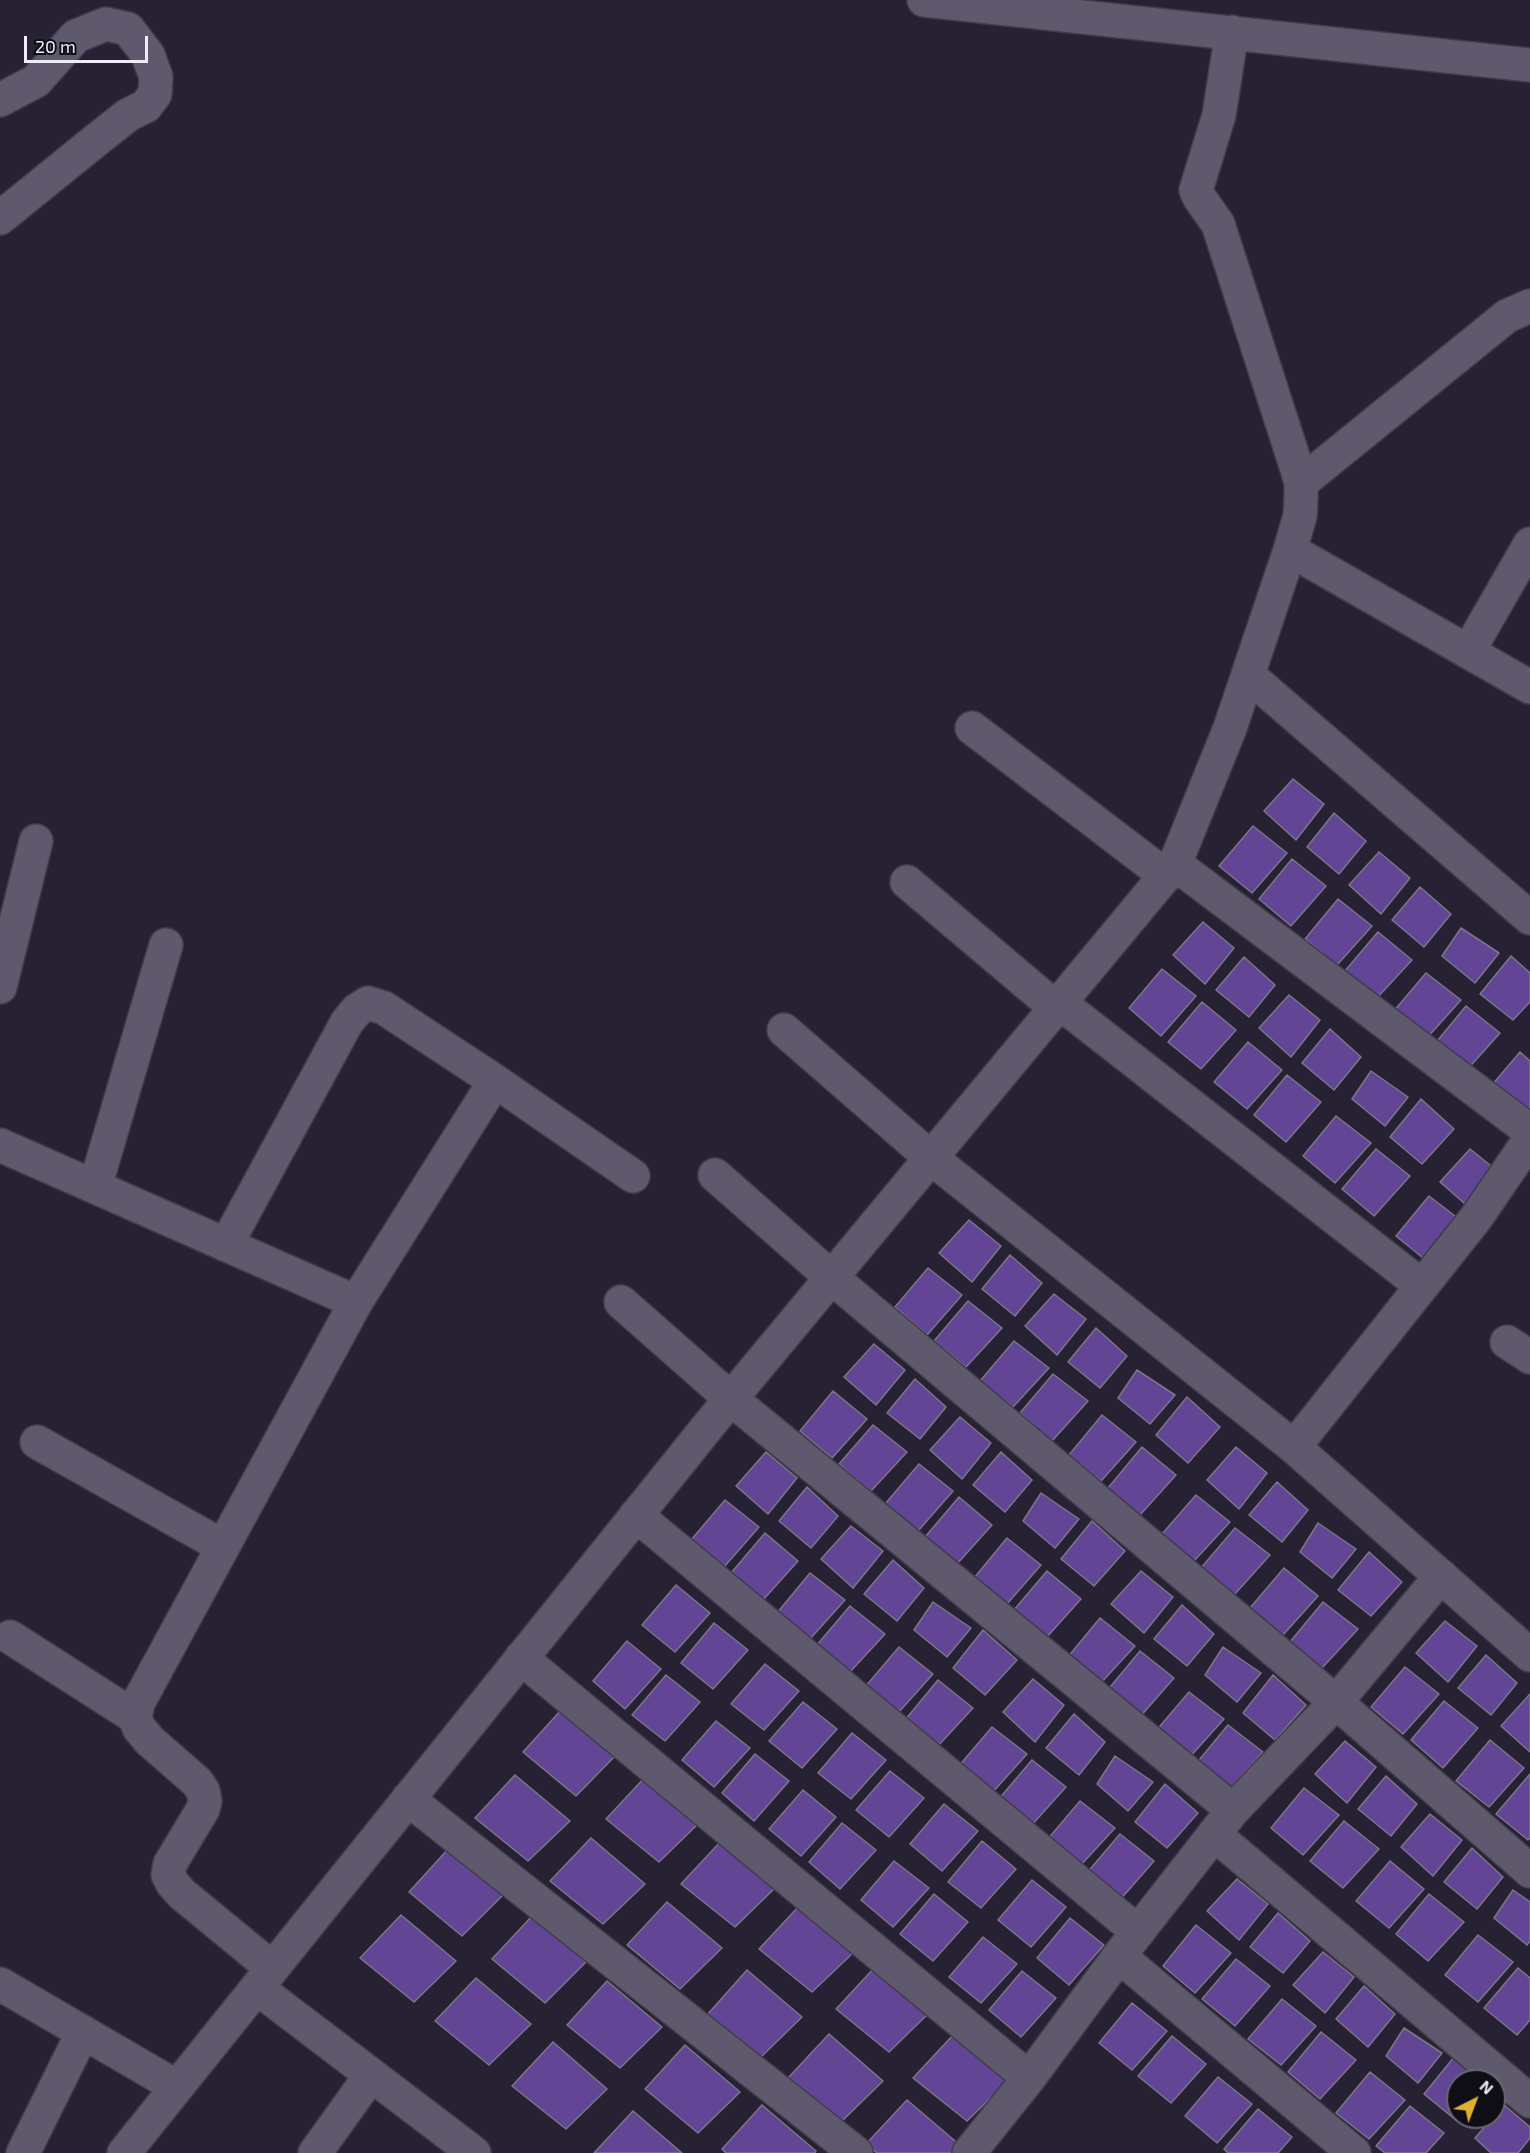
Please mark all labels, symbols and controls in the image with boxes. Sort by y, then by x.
scale bar [27,24,152,62]
text: 20 m [35,35,76,57]
north arrow [1446,2069,1506,2129]
text: N [1476,2076,1498,2098]

